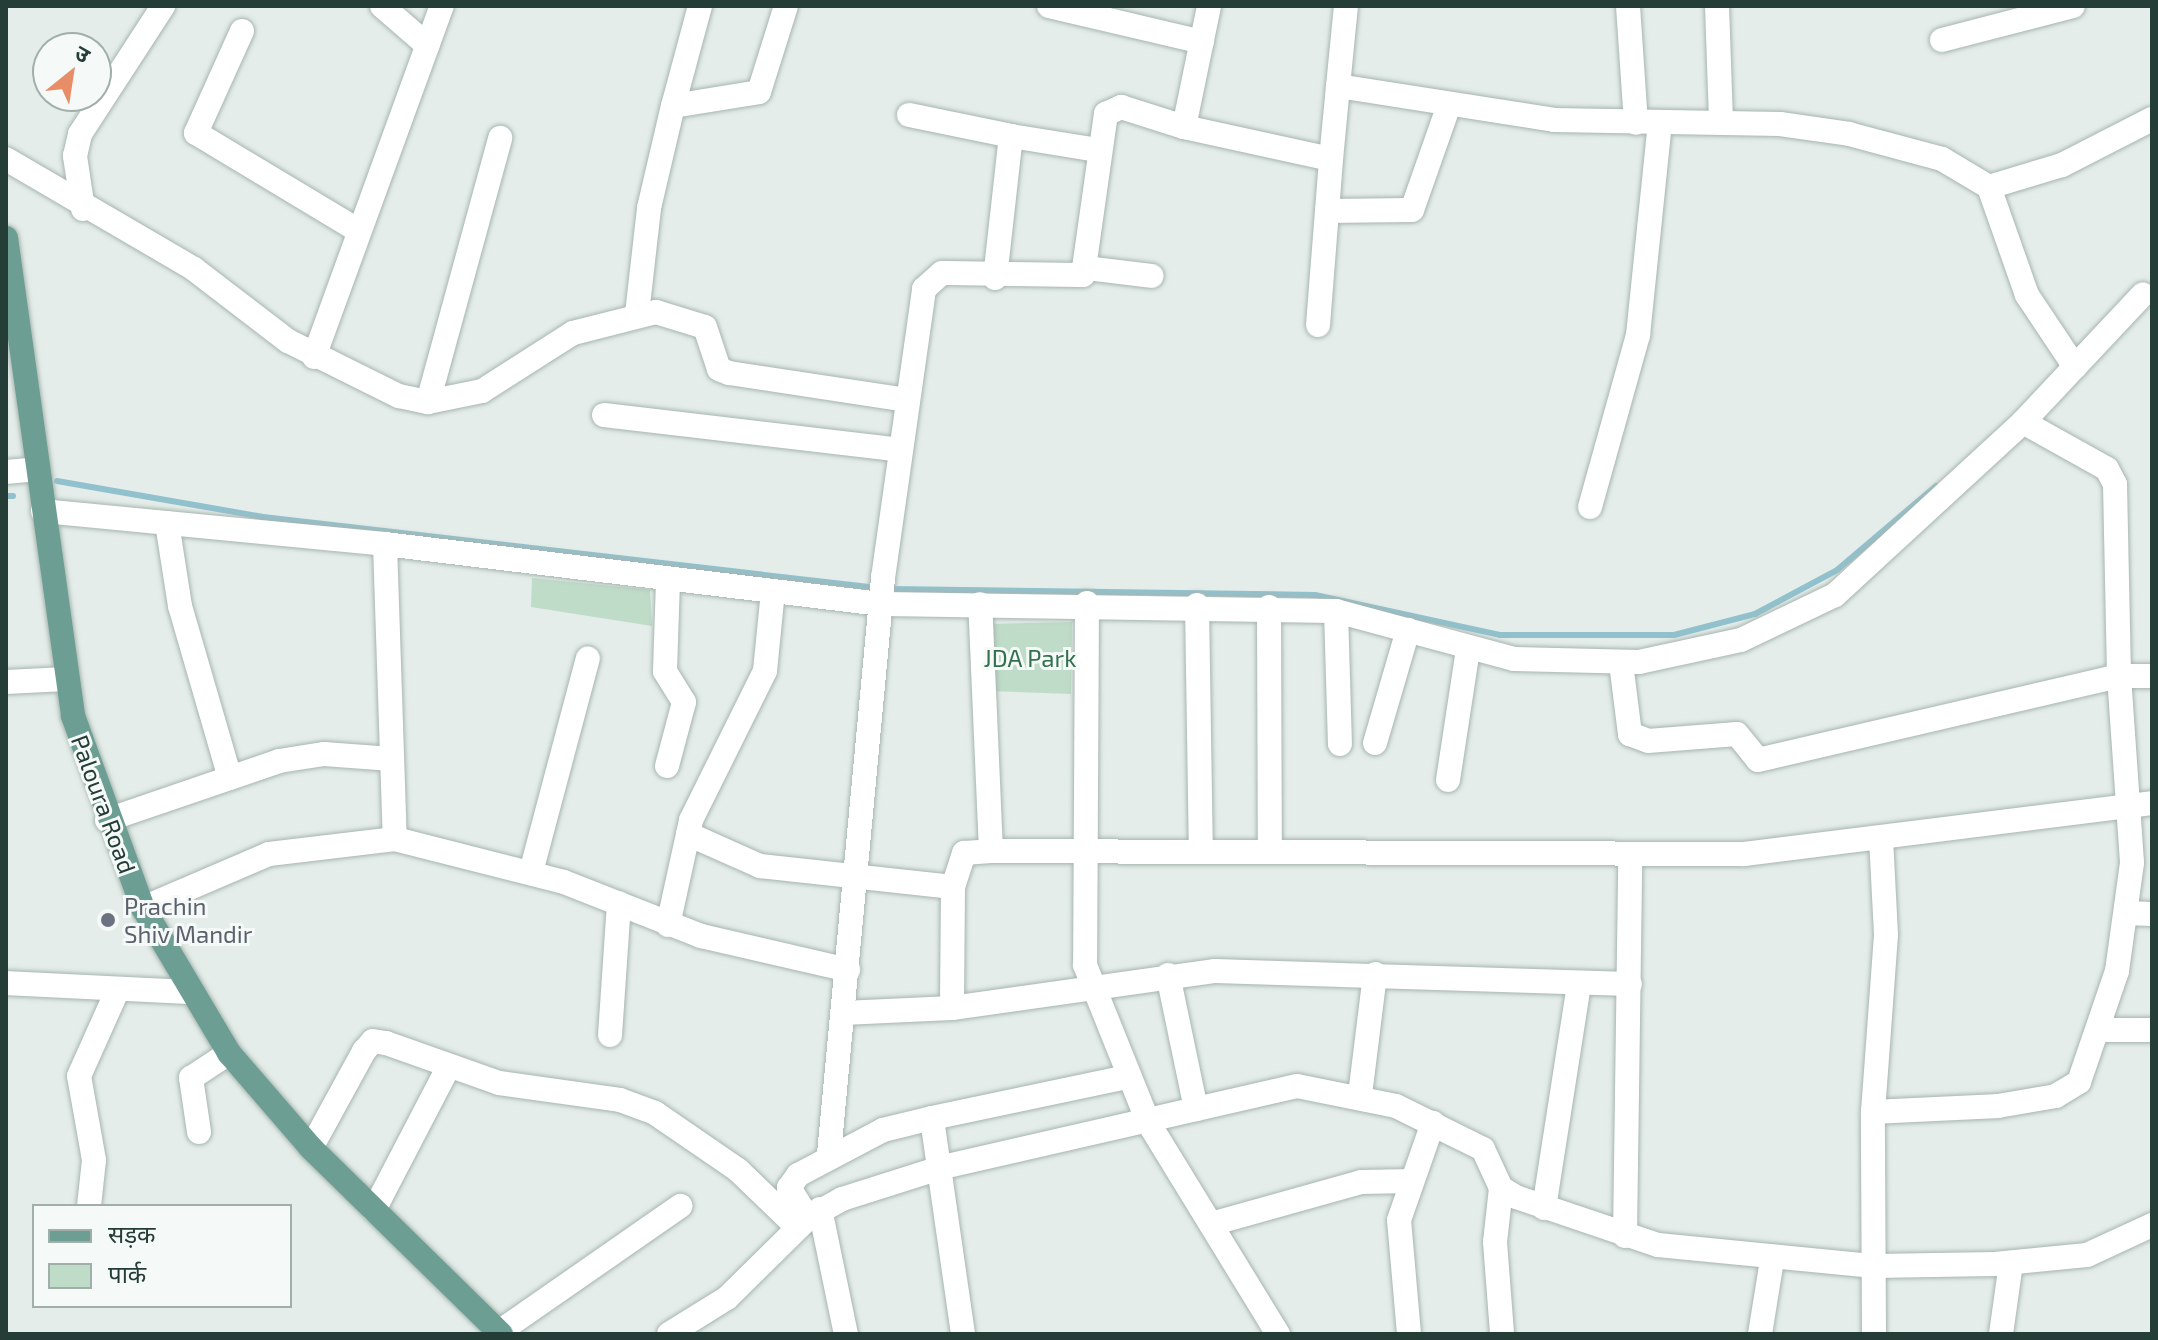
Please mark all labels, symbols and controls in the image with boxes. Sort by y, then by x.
north arrow [32,32,112,112]
text: उ [71,38,95,67]
park label: JDA Park [983,644,1077,672]
street label: Paloura Road [66,731,142,877]
place label: Prachin Shiv Mandir [124,892,253,948]
marker: Prachin Shiv Mandir [99,911,117,929]
legend [32,1204,292,1308]
text: सड़क [108,1219,156,1248]
text: पार्क [108,1259,146,1288]

